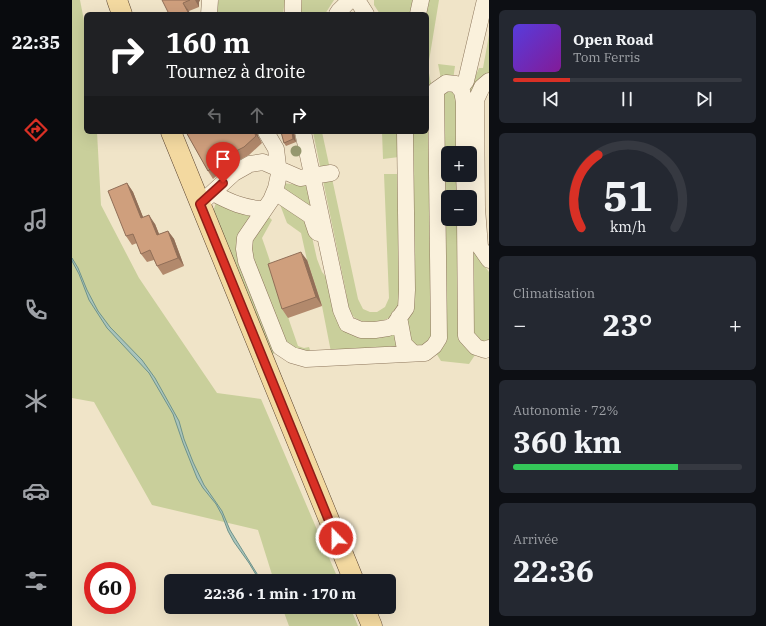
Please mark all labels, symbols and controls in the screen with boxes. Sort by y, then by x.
text: 160 m [166,24,250,61]
icon: right [100,28,152,80]
text: Open Road [573,30,653,49]
text: 22:35 [12,31,60,54]
text: Tom Ferris [573,49,640,66]
text: Tournez à droite [166,60,305,83]
icon: previous [540,88,562,110]
icon: pause [616,88,638,110]
icon: next [693,88,715,110]
icon: left [204,104,226,126]
icon: ahead [246,104,268,126]
icon: right [288,104,310,126]
icon: directions [22,116,50,144]
pin [206,142,240,183]
map controls [441,146,477,226]
button: + [441,146,477,182]
icon: arrive [212,148,234,170]
text: 51 [603,168,652,222]
button: − [441,190,477,226]
icon: music [22,206,50,234]
text: km/h [609,216,646,235]
text: Climatisation [513,285,595,302]
icon: phone [22,296,50,324]
text: 23° [602,305,653,344]
text: − [513,310,526,339]
text: + [729,310,742,339]
icon: climate [22,387,50,415]
text: Autonomie · 72% [513,402,618,419]
text: 360 km [513,422,622,461]
icon: car [22,477,50,505]
position arrow [315,517,357,559]
text: Arrivée [513,531,558,548]
text: 22:36 [513,551,594,590]
speed limit sign: 60 [84,562,136,614]
icon: filters [22,567,50,595]
text: 22:36 · 1 min · 170 m [204,584,356,603]

